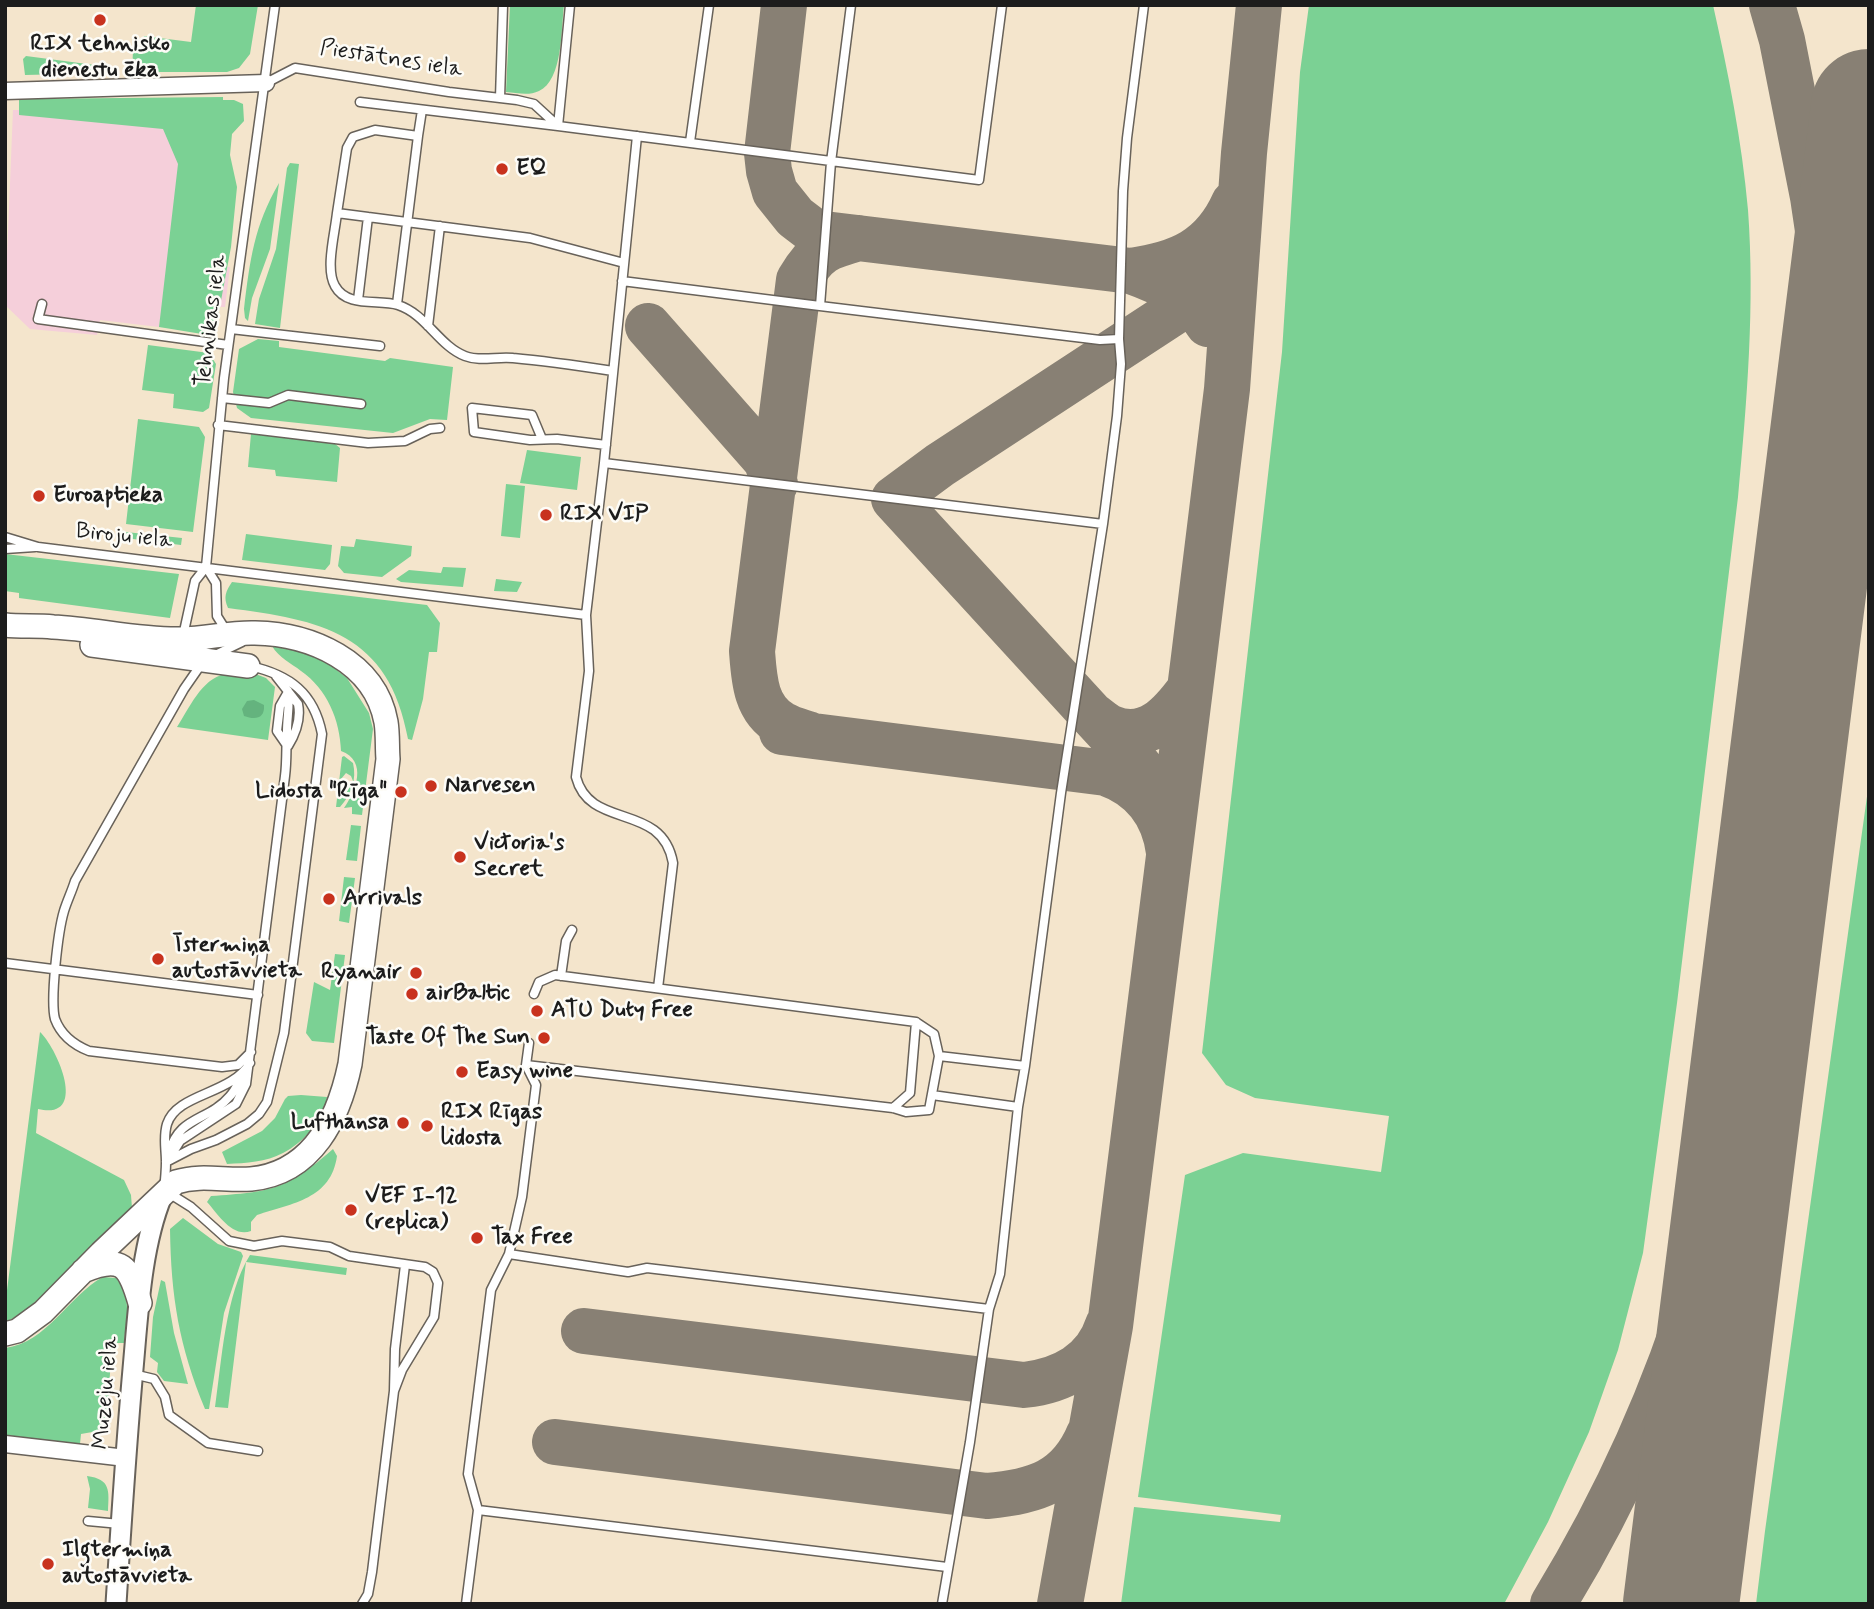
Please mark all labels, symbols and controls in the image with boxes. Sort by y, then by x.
marker: RIX tehnisko dienestu ēka [92,12,108,28]
place label: RIX tehnisko dienestu ēka [30,31,170,85]
street label: Piestātnes iela [318,35,464,85]
place label: EQ [516,155,546,183]
marker: EQ [494,161,510,177]
street label: Tehnikas iela [190,253,234,389]
place label: Euroaptieka [53,482,163,510]
marker: Euroaptieka [31,488,47,504]
place label: RIX VIP [560,501,648,529]
marker: RIX VIP [538,507,554,523]
street label: Biroju iela [74,518,174,556]
place label: Narvesen [445,772,536,800]
place label: Lidosta "Rīga" [255,778,387,806]
marker: Narvesen [423,778,439,794]
marker: Lidosta "Rīga" [393,784,409,800]
place label: Victoria's Secret [474,830,564,884]
marker: Victoria's Secret [452,849,468,865]
place label: Arrivals [343,885,422,913]
marker: Arrivals [321,891,337,907]
place label: Īstermiņa autostāvvieta [172,932,302,986]
marker: Īstermiņa autostāvvieta [150,951,166,967]
place label: Ryanair [321,959,402,987]
marker: Ryanair [408,965,424,981]
place label: airBaltic [426,980,510,1008]
marker: airBaltic [404,986,420,1002]
place label: ATU Duty Free [551,997,693,1025]
marker: ATU Duty Free [529,1003,545,1019]
place label: Taste Of The Sun [366,1024,530,1052]
marker: Taste Of The Sun [536,1030,552,1046]
place label: Easy wine [476,1058,573,1086]
marker: Easy wine [454,1064,470,1080]
place label: RIX Rīgas lidosta [441,1099,542,1153]
place label: Lufthansa [291,1109,389,1137]
marker: Lufthansa [395,1115,411,1131]
marker: RIX Rīgas lidosta [419,1118,435,1134]
place label: VEF I-12 (replica) [365,1183,457,1237]
marker: VEF I-12 (replica) [343,1202,359,1218]
place label: Tax Free [491,1224,573,1252]
marker: Tax Free [469,1230,485,1246]
street label: Muzeju iela [88,1335,126,1451]
place label: Ilgtermiņa autostāvvieta [62,1537,192,1591]
marker: Ilgtermiņa autostāvvieta [40,1556,56,1572]

